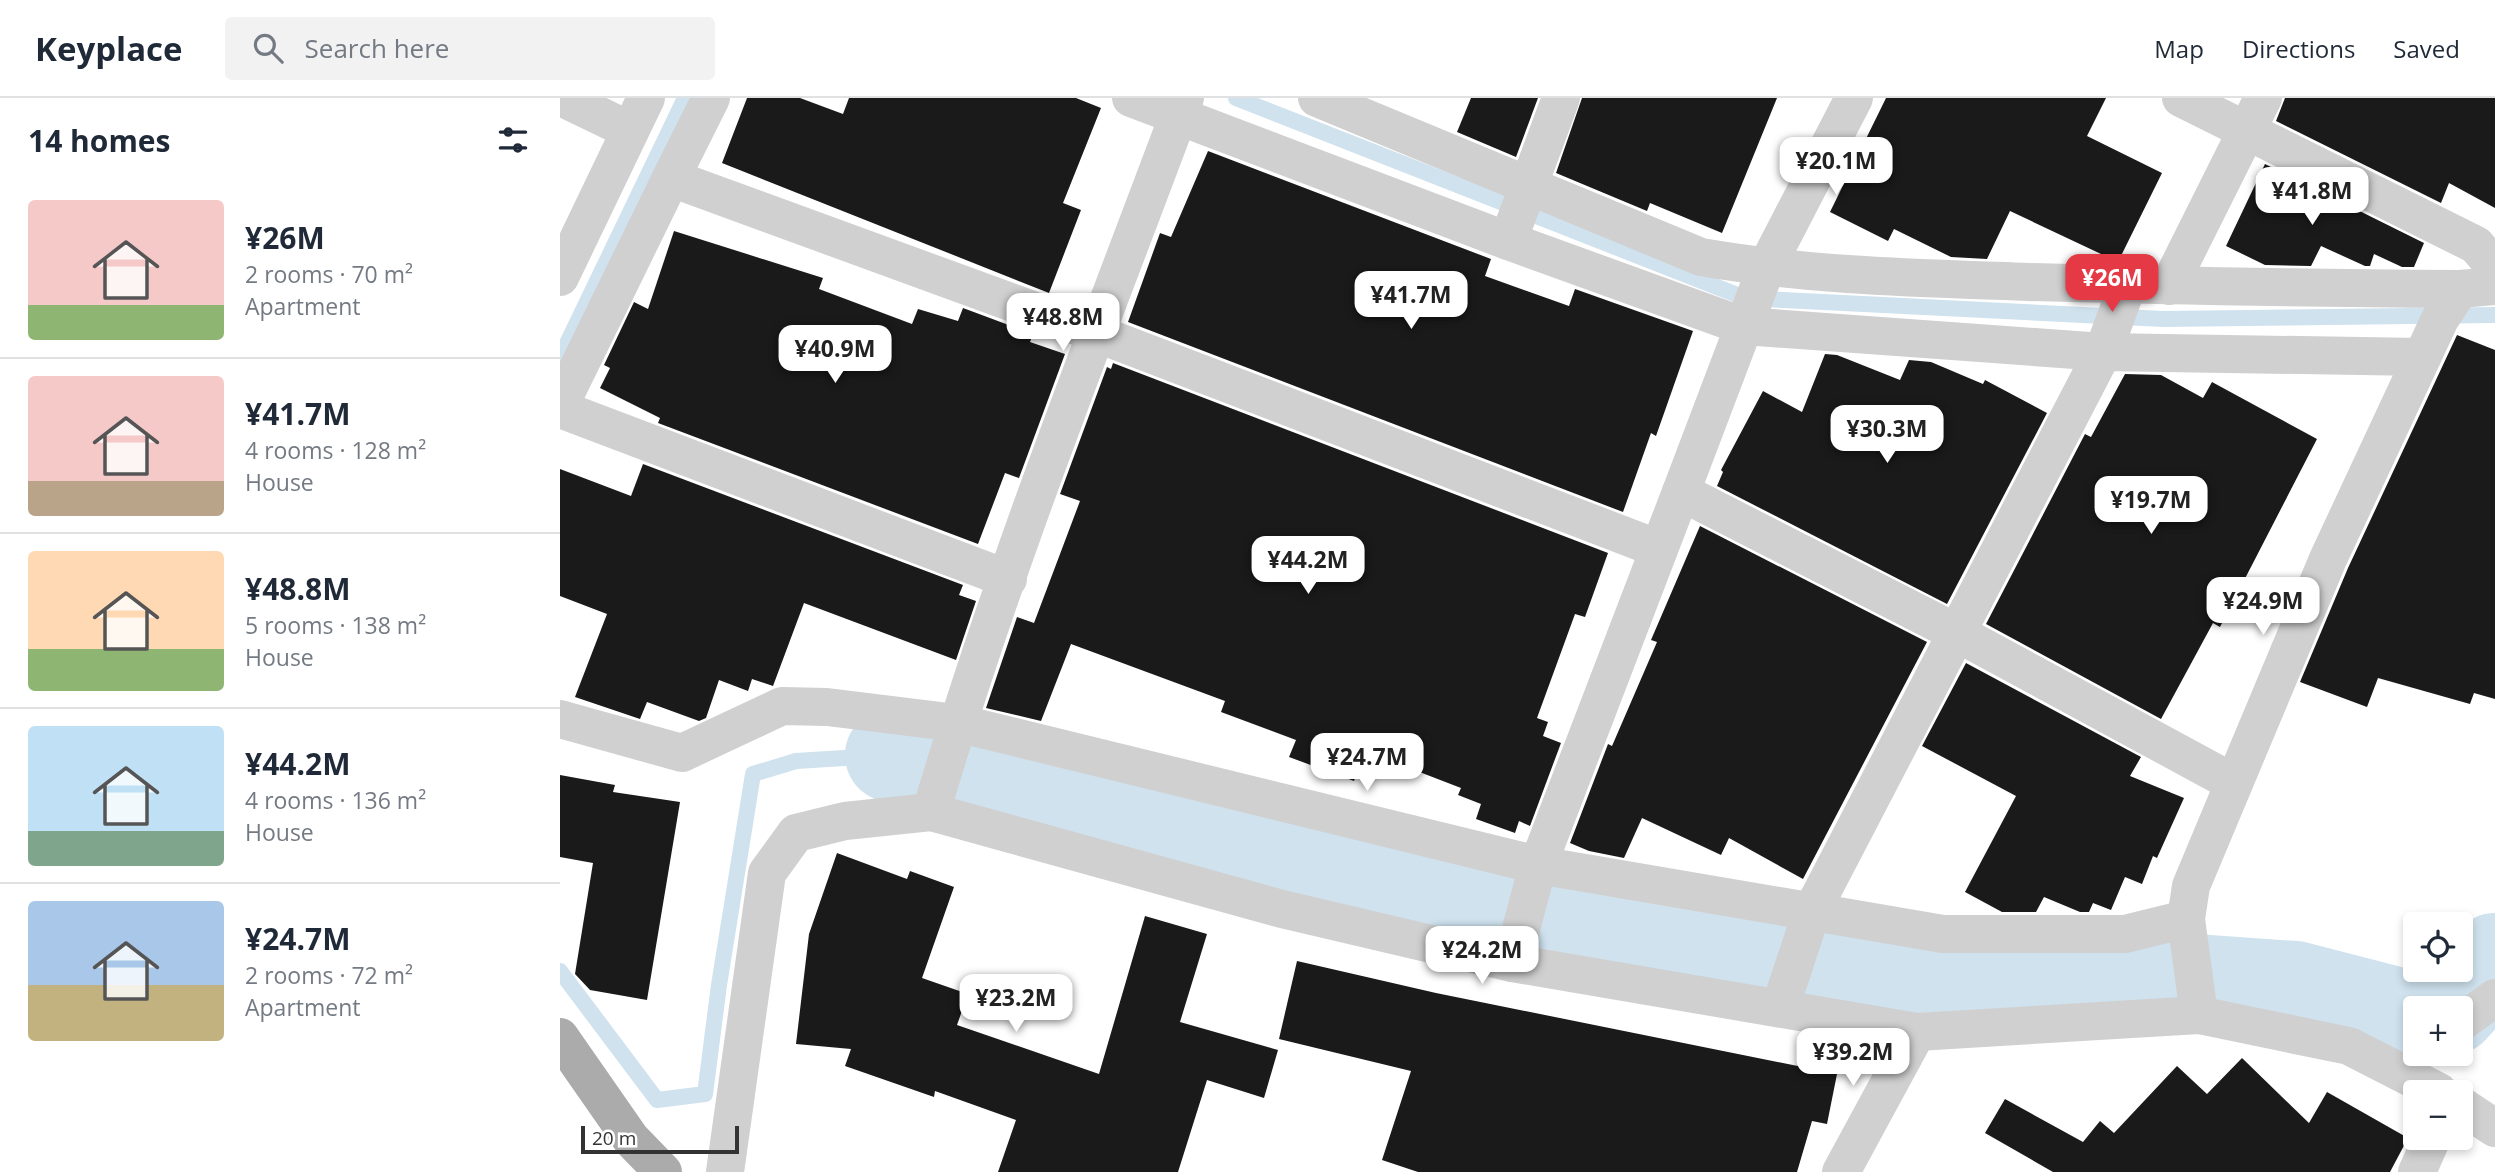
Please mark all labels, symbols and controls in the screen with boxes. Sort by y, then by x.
search box [225,17,715,80]
text: Keyplace [35,26,183,71]
icon: search [249,29,287,67]
text: Search here [305,30,449,66]
text: Map [2154,32,2204,65]
text: Directions [2242,32,2355,65]
text: Saved [2393,32,2460,65]
text: 14 homes [28,120,171,161]
icon: filters [494,121,532,159]
pin: ¥20.1M [1779,138,1893,197]
text: ¥20.1M [1796,144,1876,176]
pin: ¥41.8M [2255,167,2369,227]
text: ¥41.8M [2272,174,2352,206]
text: ¥26M [245,217,325,258]
icon: home [84,228,168,312]
pin: ¥26M [2071,254,2153,314]
text: 2 rooms · 70 m² [245,258,413,290]
text: ¥26M [2081,261,2143,293]
pin: ¥41.7M [1354,272,1468,331]
text: ¥41.7M [1371,278,1451,310]
text: Apartment [245,290,361,322]
pin: ¥48.8M [1006,294,1120,353]
text: ¥48.8M [1023,300,1103,332]
pin: ¥40.9M [778,326,892,385]
text: ¥40.9M [795,332,875,364]
text: ¥41.7M [245,393,350,434]
icon: home [84,404,168,488]
pin: ¥30.3M [1830,406,1944,465]
text: ¥30.3M [1847,412,1927,444]
text: 4 rooms · 128 m² [245,434,426,466]
text: House [245,466,314,498]
pin: ¥19.7M [2094,476,2208,536]
text: ¥19.7M [2111,483,2191,515]
pin: ¥44.2M [1251,536,1365,596]
text: ¥44.2M [1268,543,1348,575]
text: ¥48.8M [245,568,350,609]
pin: ¥24.9M [2206,578,2320,637]
icon: home [84,579,168,663]
text: ¥24.9M [2223,584,2303,616]
text: 5 rooms · 138 m² [245,609,426,641]
text: House [245,641,314,673]
pin: ¥24.7M [1310,734,1424,793]
text: ¥24.7M [1327,740,1407,772]
text: ¥44.2M [245,743,350,784]
icon: home [84,754,168,838]
text: 4 rooms · 136 m² [245,784,426,816]
text: House [245,816,314,848]
map controls [2403,912,2473,1150]
button: locate [2403,912,2473,982]
text: ¥24.7M [245,918,350,959]
pin: ¥24.2M [1425,926,1539,986]
icon: home [84,929,168,1013]
text: ¥24.2M [1442,933,1522,965]
text: 2 rooms · 72 m² [245,959,413,991]
pin: ¥23.2M [959,974,1073,1034]
text: ¥23.2M [976,981,1056,1013]
text: Apartment [245,991,361,1023]
button: + [2403,996,2473,1066]
pin: ¥39.2M [1796,1028,1910,1088]
text: ¥39.2M [1813,1035,1893,1067]
button: − [2403,1080,2473,1150]
scale bar [581,1123,738,1155]
text: 20 m [592,1125,636,1151]

